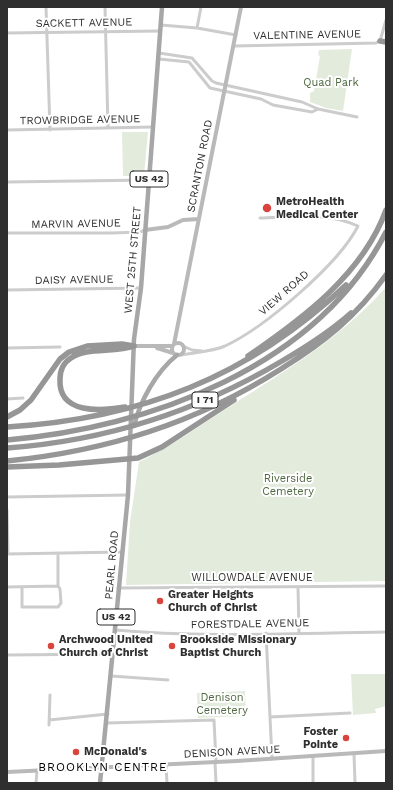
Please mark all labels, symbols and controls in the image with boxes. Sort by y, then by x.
street label: SACKETT AVENUE [36,16,132,30]
street label: VALENTINE AVENUE [253,27,361,43]
park label: Quad Park [303,76,359,90]
street label: TROWBRIDGE AVENUE [20,112,140,128]
street label: SCRANTON ROAD [185,119,215,213]
road number: US 42 [130,171,168,187]
place label: MetroHealth Medical Center [276,195,358,221]
marker: MetroHealth Medical Center [261,202,273,214]
street label: WEST 25TH STREET [122,206,144,314]
street label: MARVIN AVENUE [31,217,121,231]
street label: VIEW ROAD [256,268,312,318]
street label: DAISY AVENUE [35,273,113,287]
road number: I 71 [192,392,218,408]
park label: Riverside Cemetery [262,472,314,498]
street label: PEARL ROAD [102,530,122,600]
street label: WILLOWDALE AVENUE [191,571,313,585]
place label: Greater Heights Church of Christ [168,588,257,614]
marker: Greater Heights Church of Christ [155,596,165,606]
road number: US 42 [97,609,135,625]
street label: FORESTDALE AVENUE [191,616,309,632]
place label: Archwood United Church of Christ [59,633,153,659]
place label: Brookside Missionary Baptist Church [180,633,296,659]
marker: Archwood United Church of Christ [46,641,56,651]
marker: Brookside Missionary Baptist Church [167,641,177,651]
park label: Denison Cemetery [196,691,248,717]
place label: Foster Pointe [303,725,338,751]
marker: Foster Pointe [341,733,351,743]
street label: DENISON AVENUE [183,743,281,761]
place label: McDonald's [84,745,147,759]
marker: McDonald's [71,747,81,757]
district label: BROOKLYN CENTRE [38,760,168,774]

